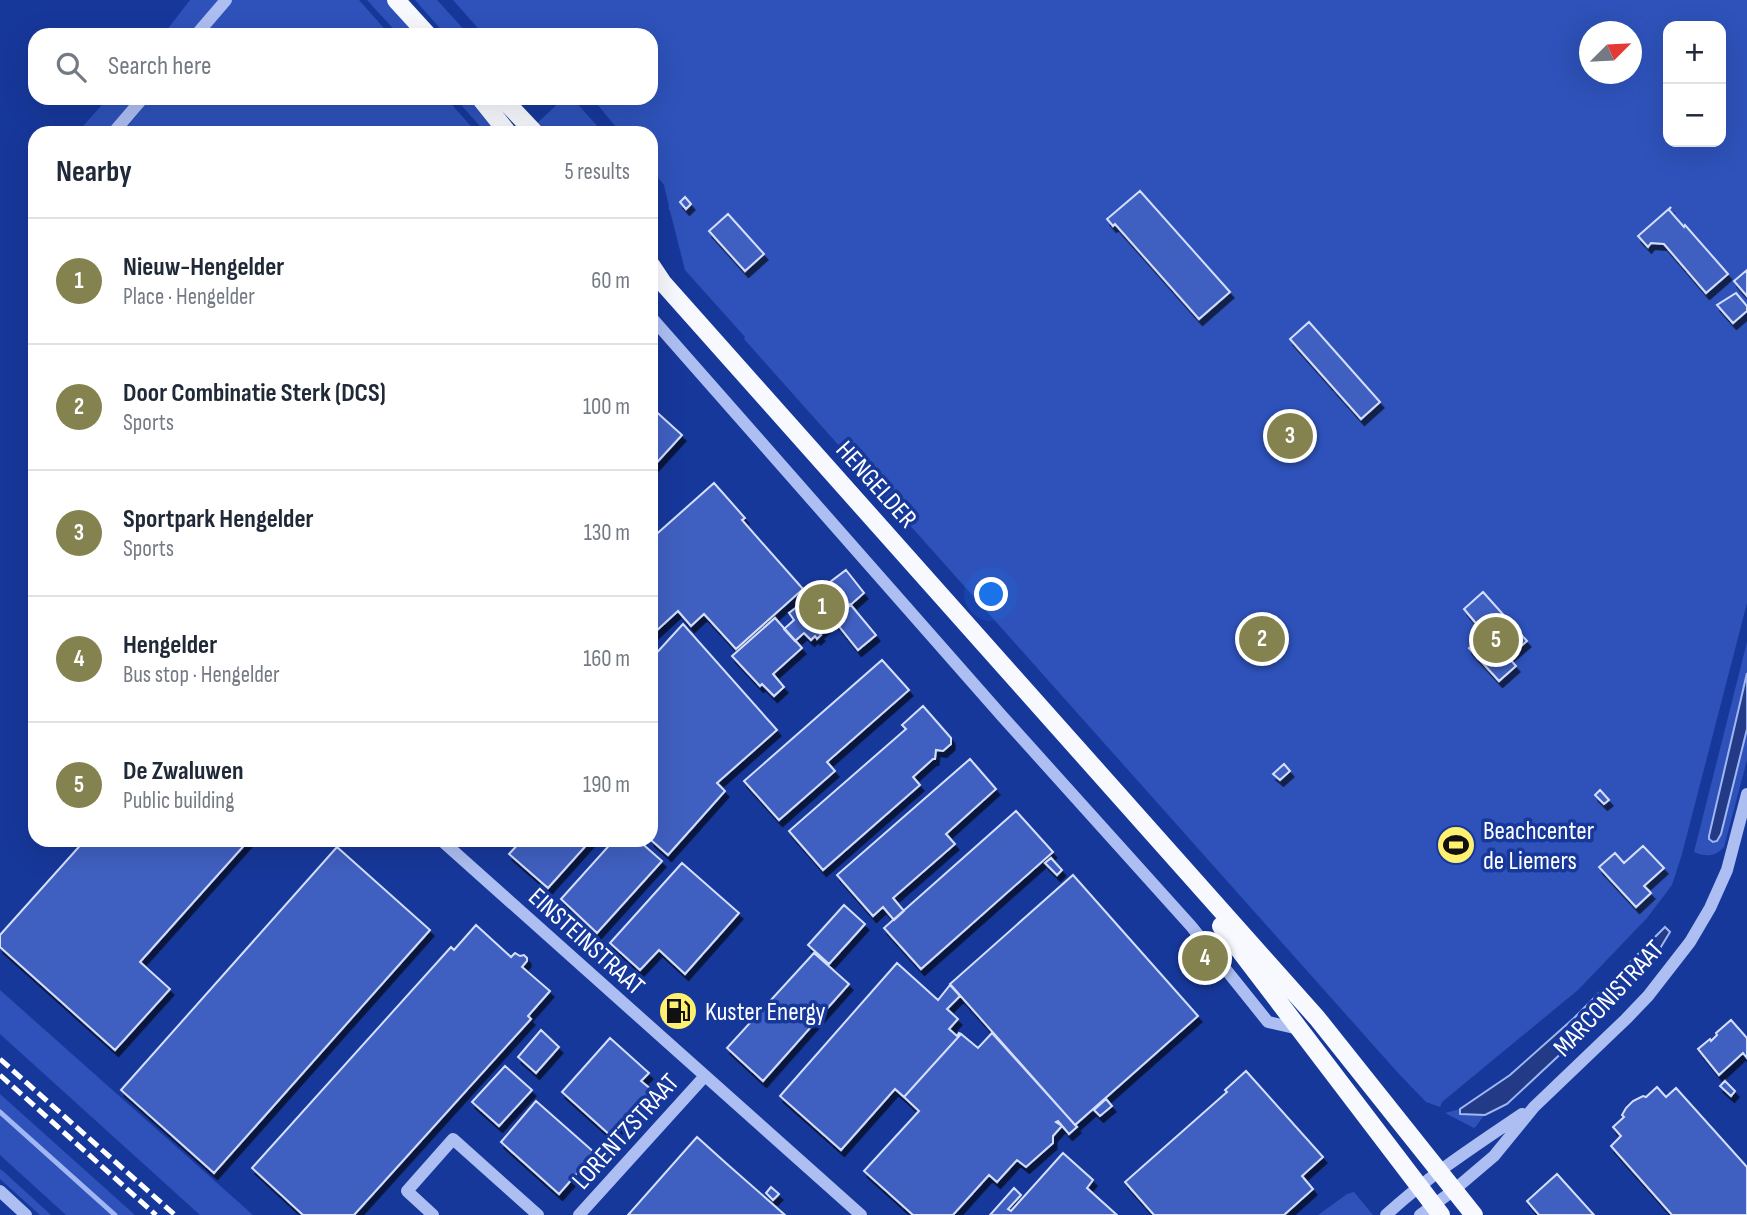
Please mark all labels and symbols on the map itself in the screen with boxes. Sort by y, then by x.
north arrow [1579,21,1642,84]
pin: 3 [1267,410,1313,462]
street label: HENGELDER [829,435,923,535]
your location [974,577,1008,611]
pin: 1 [799,581,845,633]
pin: 2 [1239,613,1285,665]
pin: 5 [1473,614,1519,666]
place label: Beachcenter de Liemers [1483,816,1595,877]
sports icon: Beachcenter de Liemers [1435,824,1477,866]
street label: EINSTEINSTRAAT [522,882,650,1002]
pin: 4 [1182,932,1228,984]
street label: MARCONISTRAAT [1547,934,1671,1064]
fuel station icon: Kuster Energy [657,990,699,1032]
place label: Kuster Energy [705,997,825,1028]
street label: LORENTZSTRAAT [566,1068,686,1196]

